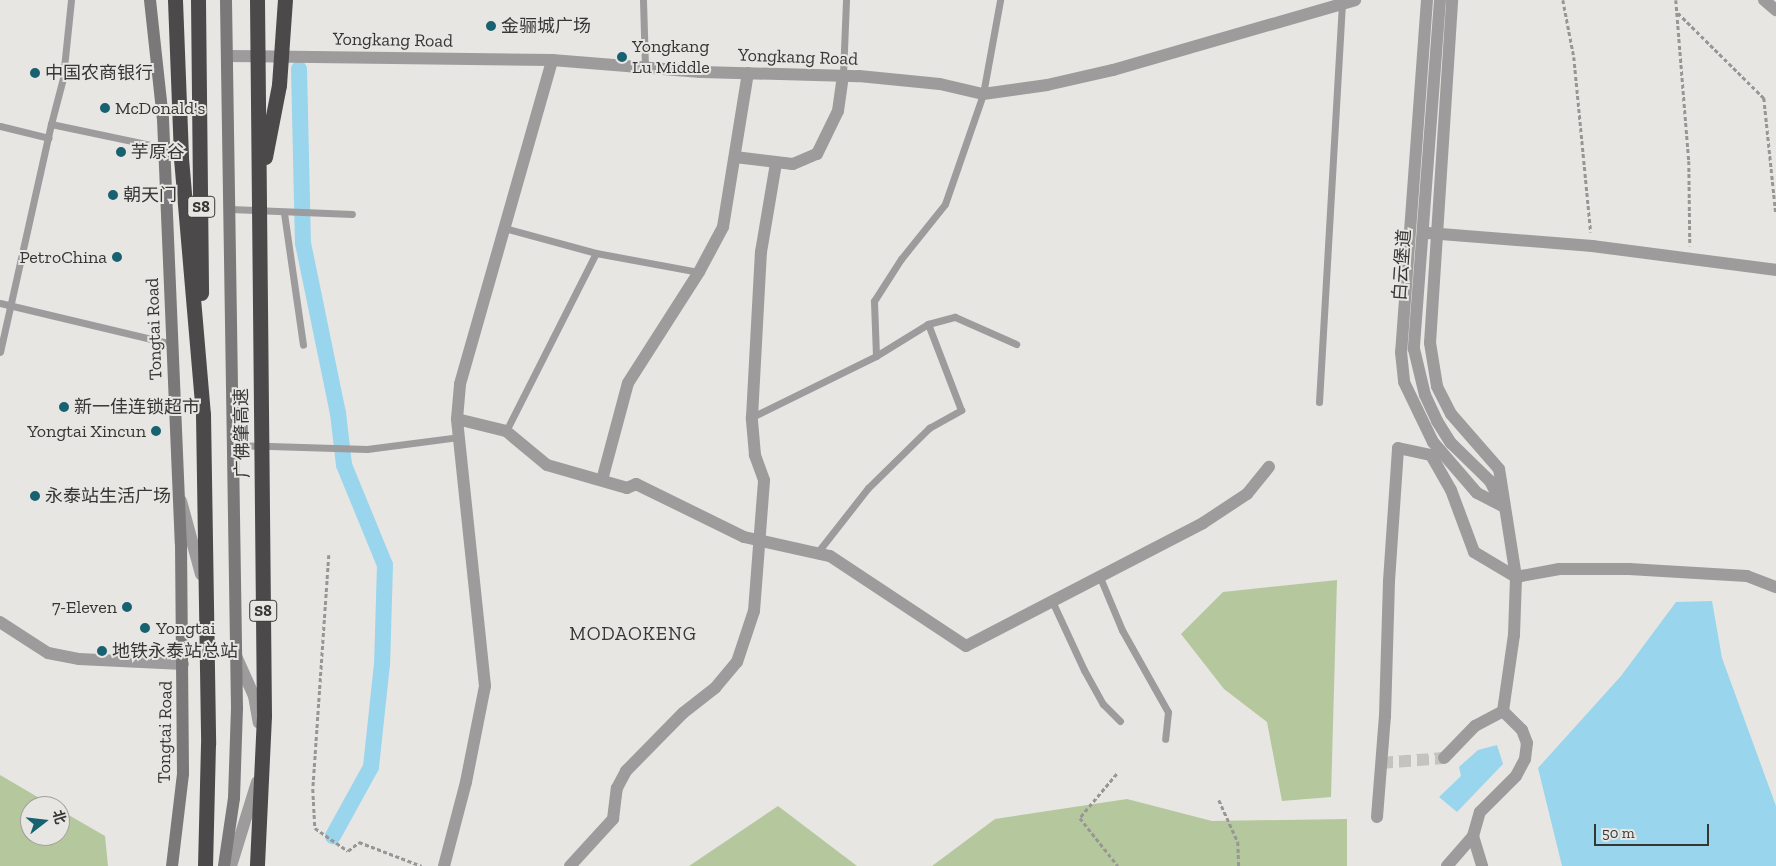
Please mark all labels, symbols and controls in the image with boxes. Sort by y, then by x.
place label: 金骊城广场 [501,15,591,37]
marker: 金骊城广场 [485,20,497,32]
street label: Yongkang Road [333,28,453,52]
place label: Yongkang Lu Middle [632,36,710,78]
street label: Yongkang Road [738,44,858,70]
marker: Yongkang Lu Middle [616,51,628,63]
place label: 中国农商银行 [45,62,153,84]
marker: 中国农商银行 [29,67,41,79]
place label: McDonald's [115,97,205,119]
marker: McDonald's [99,102,111,114]
place label: 芋原谷 [131,141,185,163]
marker: 芋原谷 [115,146,127,158]
place label: 朝天门 [123,184,177,206]
marker: 朝天门 [107,189,119,201]
road number: S8 [186,193,216,220]
street label: 白云堡道 [1389,228,1415,302]
place label: PetroChina [19,246,107,268]
marker: PetroChina [111,251,123,263]
street label: Tongtai Road [141,277,167,381]
street label: 广佛肇高速 [230,388,254,478]
place label: 新一佳连锁超市 [74,396,200,418]
marker: 新一佳连锁超市 [58,401,70,413]
place label: Yongtai Xincun [27,420,146,442]
marker: Yongtai Xincun [150,425,162,437]
place label: 永泰站生活广场 [45,485,171,507]
marker: 永泰站生活广场 [29,490,41,502]
place label: 7-Eleven [52,596,117,618]
road number: S8 [248,598,278,624]
marker: 7-Eleven [121,601,133,613]
place label: Yongtai [156,617,215,639]
marker: Yongtai [138,621,152,635]
district label: MODAOKENG [568,623,698,645]
place label: 地铁永泰站总站 [112,640,238,662]
marker: 地铁永泰站总站 [96,645,108,657]
street label: Tongtai Road [153,681,177,783]
north arrow [20,796,70,846]
text: 北 [49,808,69,826]
scale bar [1596,814,1711,846]
text: 50 m [1602,824,1635,842]

